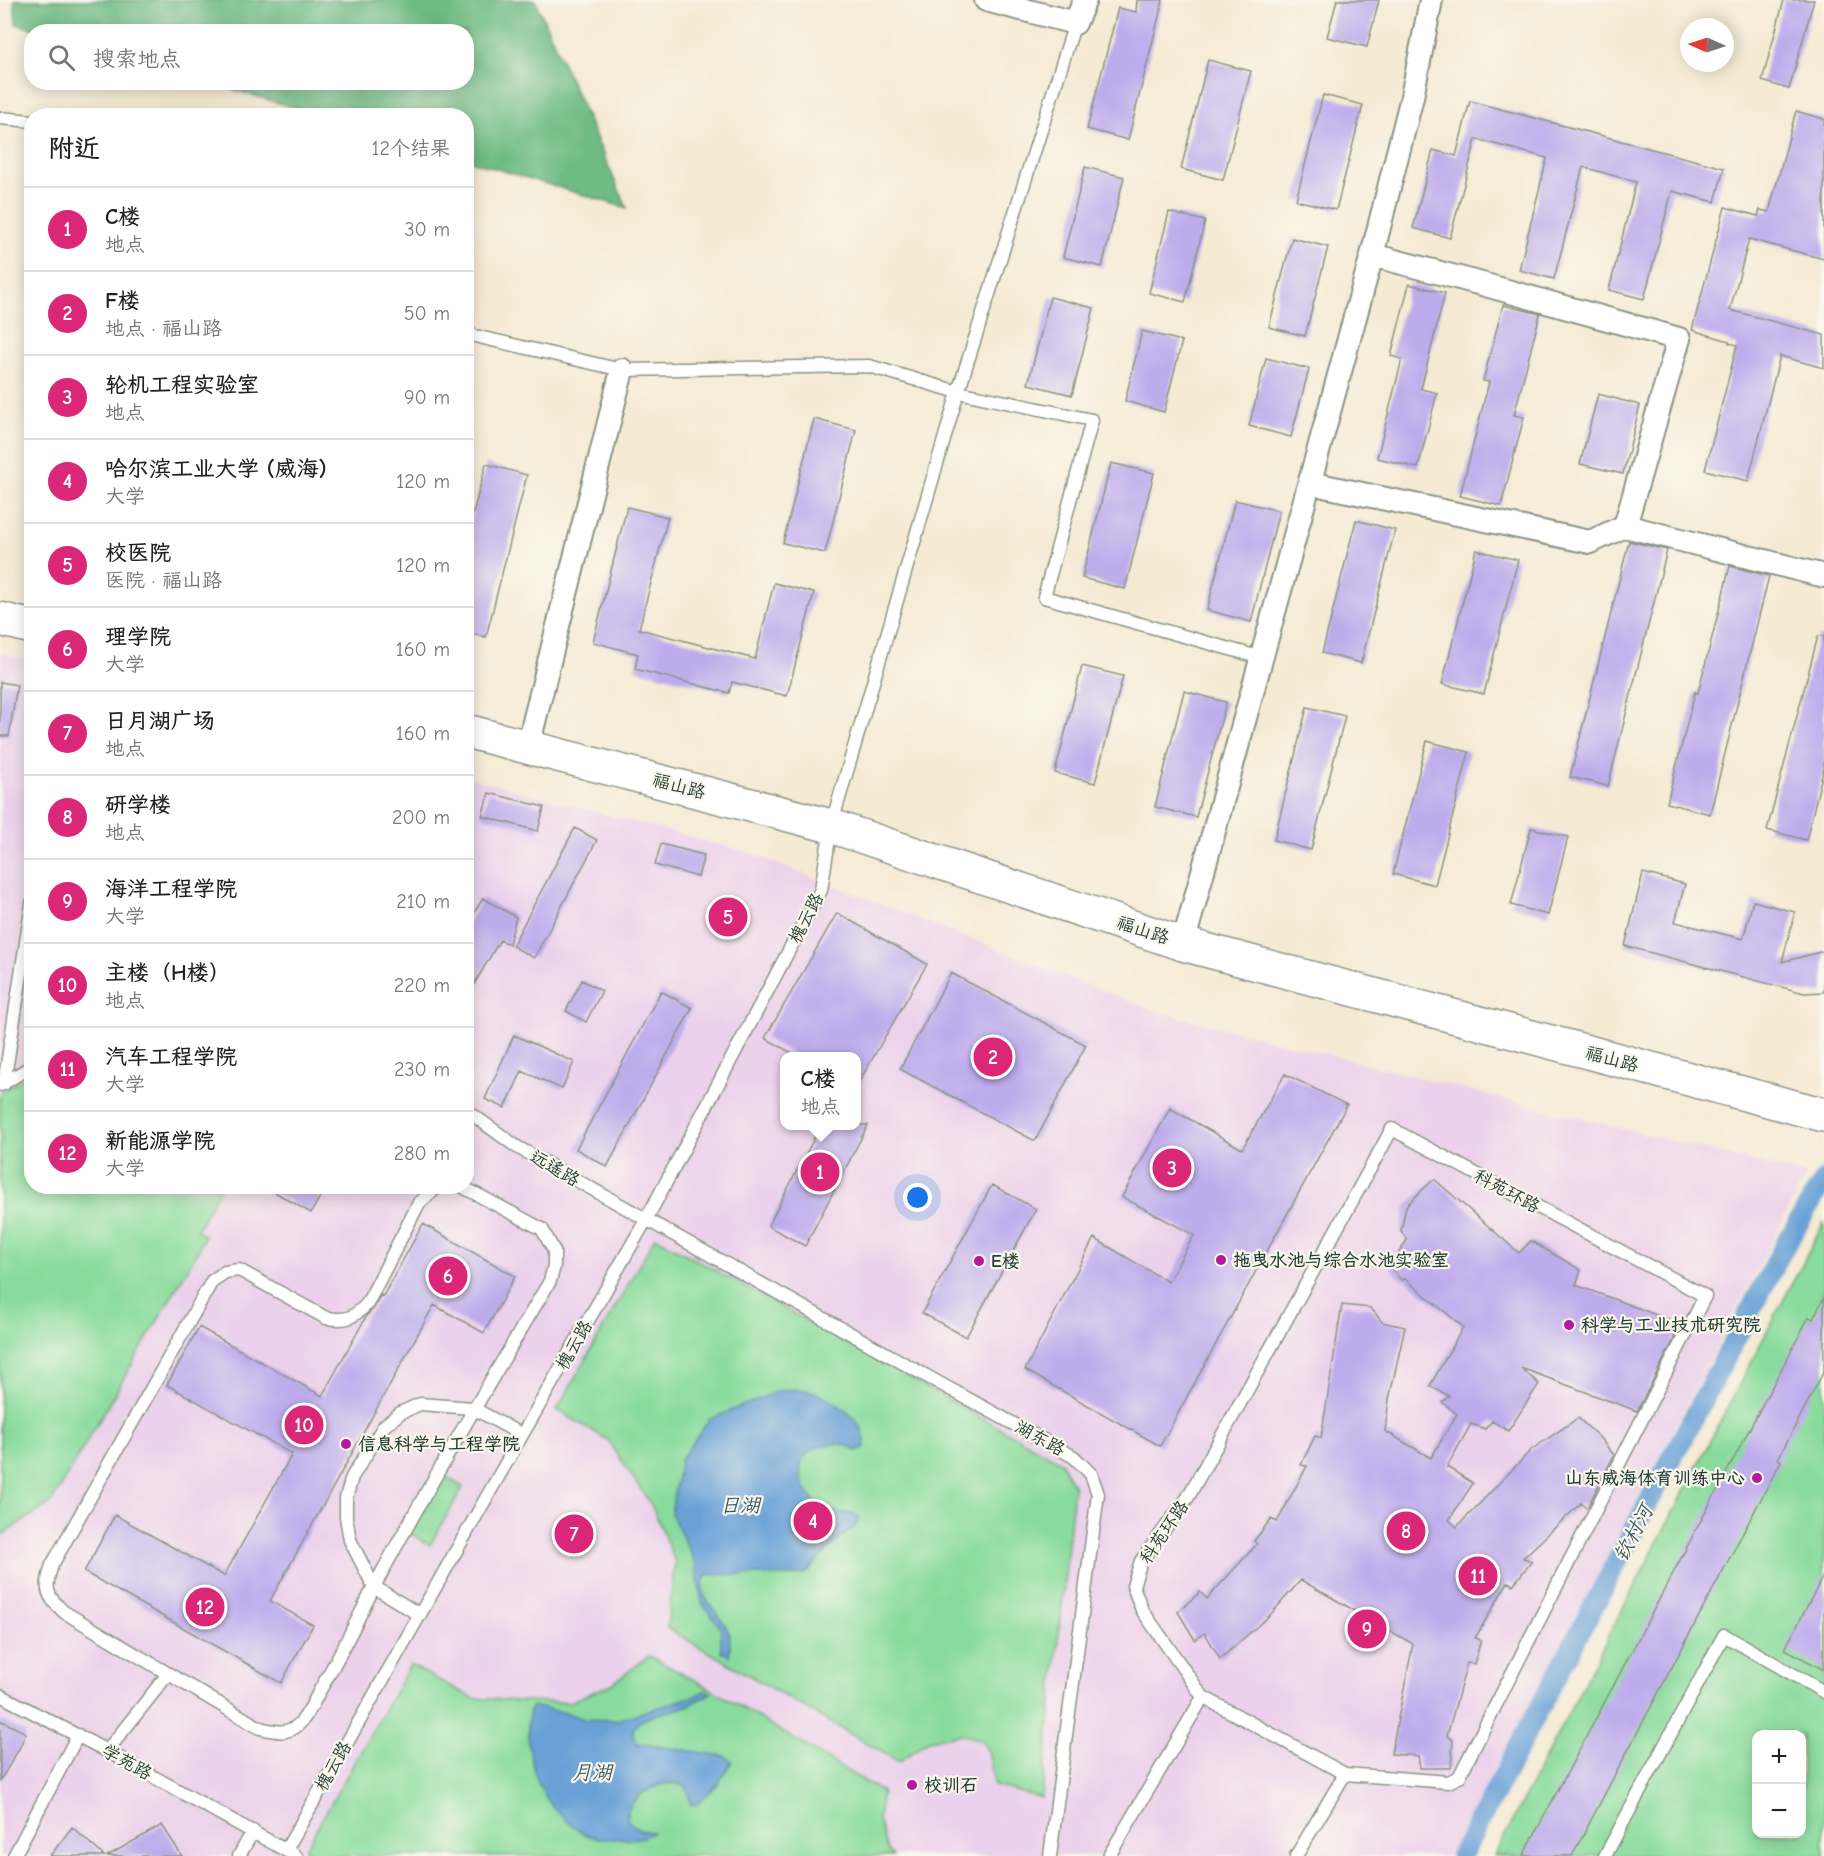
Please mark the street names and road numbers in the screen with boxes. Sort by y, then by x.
street label: 福山路 [650,769,708,804]
street label: 槐云路 [785,889,828,947]
street label: 福山路 [1114,912,1172,949]
street label: 福山路 [1583,1042,1641,1077]
street label: 远遥路 [526,1146,583,1191]
street label: 科苑环路 [1470,1165,1543,1218]
street label: 槐云路 [552,1317,597,1374]
street label: 湖东路 [1011,1416,1068,1461]
street label: 科苑环路 [1136,1497,1193,1568]
street label: 槐云路 [311,1738,356,1795]
street label: 学苑路 [98,1740,155,1785]

